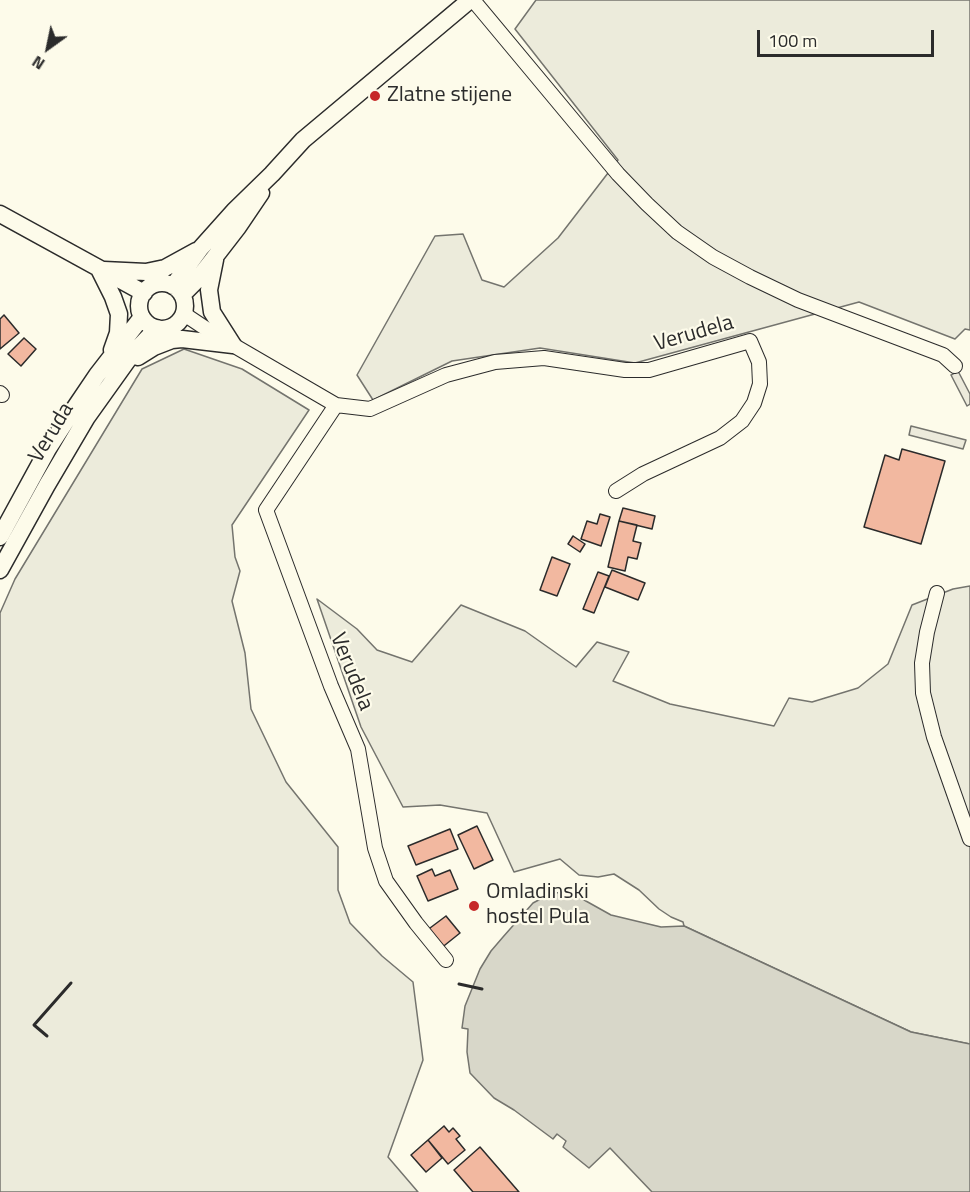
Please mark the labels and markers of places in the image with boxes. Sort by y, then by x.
place label: Zlatne stijene [387,83,512,109]
marker: Zlatne stijene [368,89,382,103]
place label: Omladinski hostel Pula [486,880,589,932]
marker: Omladinski hostel Pula [467,899,481,913]

